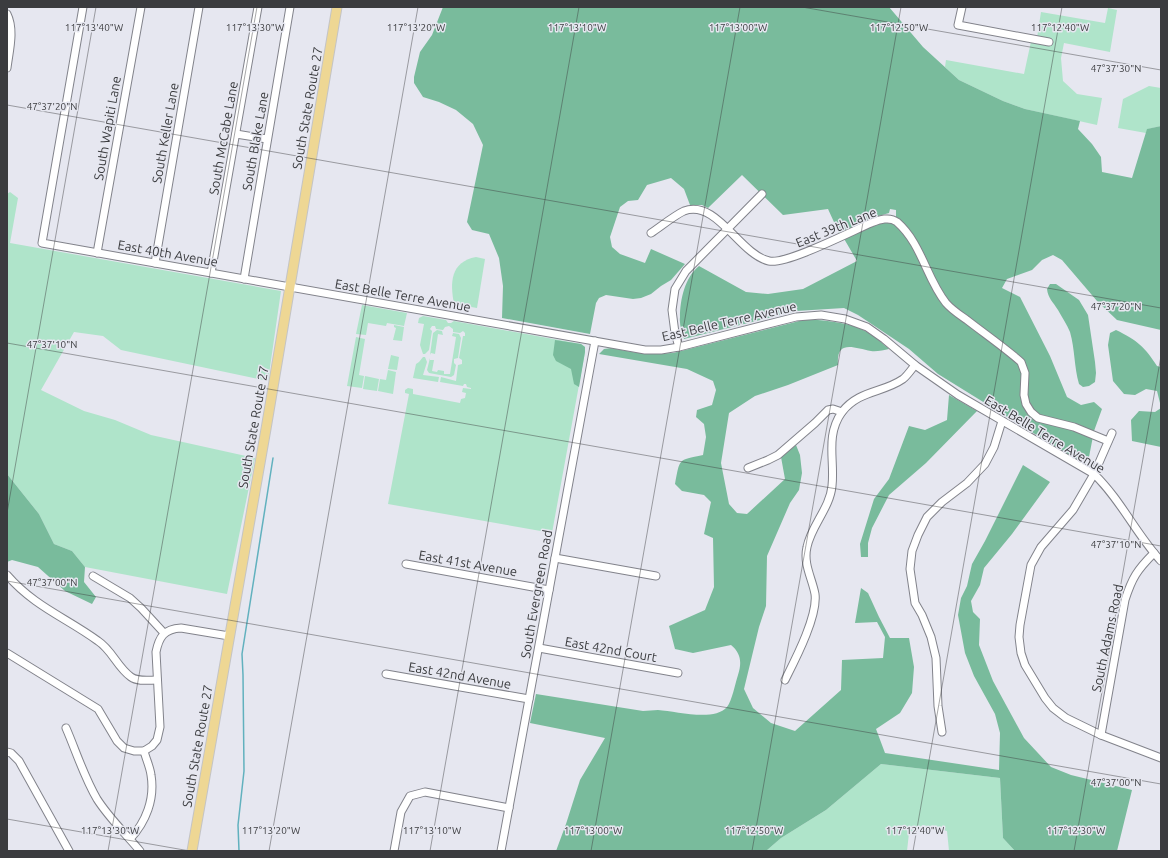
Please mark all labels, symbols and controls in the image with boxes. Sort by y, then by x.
text: 117°13'40"W [65,22,123,33]
text: 117°13'30"W [226,22,284,33]
text: 117°13'20"W [387,22,445,33]
text: 117°13'10"W [548,22,606,33]
text: 117°13'00"W [709,22,767,33]
text: 117°12'50"W [870,22,928,33]
text: 117°12'40"W [1031,22,1089,33]
street label: South State Route 27 [289,46,325,170]
text: 47°37'30"N [1091,63,1141,74]
street label: South Wapiti Lane [91,75,123,181]
street label: South McCabe Lane [206,80,240,196]
street label: South Keller Lane [149,82,181,184]
street label: South Blake Lane [239,90,271,192]
text: 47°37'20"N [27,101,77,112]
street label: East 39th Lane [794,204,878,250]
street label: East 40th Avenue [117,237,219,269]
street label: East Belle Terre Avenue [334,276,472,314]
street label: East Belle Terre Avenue [660,299,798,343]
text: 47°37'20"N [1091,301,1141,312]
text: 47°37'10"N [27,339,77,350]
street label: South State Route 27 [235,365,271,489]
street label: East Belle Terre Avenue [982,393,1108,475]
street label: South Evergreen Road [518,529,554,659]
text: 47°37'10"N [1091,539,1141,550]
street label: East 41st Avenue [418,547,518,579]
text: 47°37'00"N [27,577,77,588]
street label: South Adams Road [1089,583,1125,693]
street label: East 42nd Court [564,634,658,664]
street label: East 42nd Avenue [407,659,513,691]
street label: South State Route 27 [179,684,215,808]
text: 47°37'00"N [1091,777,1141,788]
text: 117°13'30"W [81,825,139,836]
text: 117°13'20"W [242,825,300,836]
text: 117°13'10"W [403,825,461,836]
text: 117°13'00"W [564,825,622,836]
text: 117°12'50"W [725,825,783,836]
text: 117°12'40"W [886,825,944,836]
text: 117°12'30"W [1047,825,1105,836]

